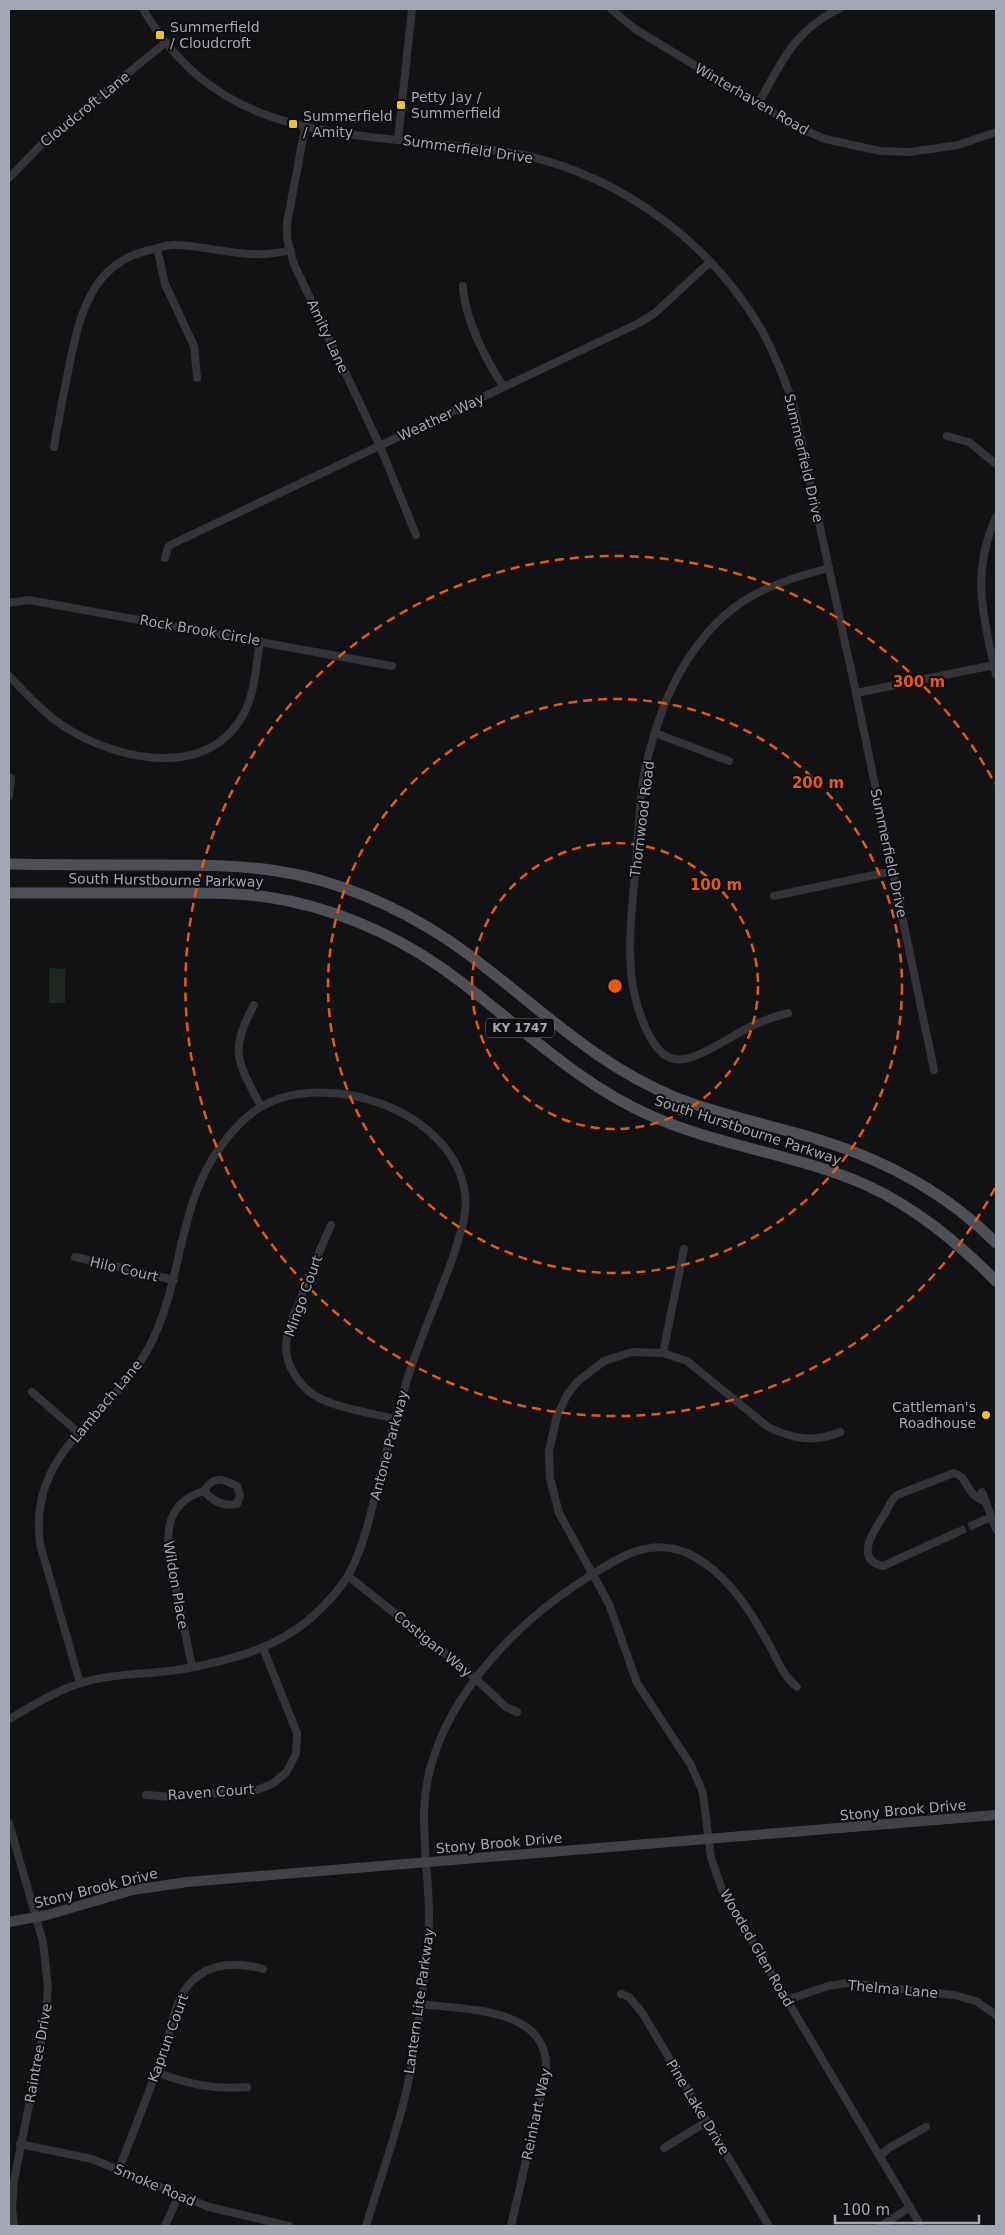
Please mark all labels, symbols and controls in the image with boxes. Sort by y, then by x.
place label: Summerfield / Cloudcroft [170,19,260,51]
marker: Summerfield / Cloudcroft [154,29,166,41]
street label: Winterhaven Road [692,60,812,138]
street label: Cloudcroft Lane [37,68,133,150]
place label: Petty Jay / Summerfield [411,89,501,121]
marker: Petty Jay / Summerfield [395,99,407,111]
place label: Summerfield / Amity [303,108,393,140]
marker: Summerfield / Amity [287,118,299,130]
street label: Summerfield Drive [402,132,534,166]
street label: Amity Lane [304,297,352,375]
street label: Weather Way [395,390,487,444]
street label: Summerfield Drive [781,392,827,524]
street label: Rock Brook Circle [139,612,261,648]
text: 300 m [893,673,945,691]
street label: Thornwood Road [627,760,657,879]
text: 200 m [792,774,844,792]
street label: Summerfield Drive [868,787,910,919]
street label: South Hurstbourne Parkway [68,870,264,890]
text: 100 m [690,876,742,894]
centre of rings [606,977,624,995]
road number: KY 1747 [486,1018,554,1038]
street label: South Hurstbourne Parkway [653,1092,843,1168]
street label: Hilo Court [88,1253,160,1285]
street label: Mingo Court [281,1253,325,1339]
street label: Lambach Lane [67,1357,145,1445]
street label: Antone Parkway [367,1388,411,1502]
place label: Cattleman's Roadhouse [892,1399,976,1431]
marker: Cattleman's Roadhouse [980,1409,992,1421]
street label: Wildon Place [160,1540,192,1630]
street label: Costigan Way [391,1608,475,1680]
street label: Raven Court [167,1781,255,1803]
street label: Stony Brook Drive [839,1797,967,1823]
street label: Stony Brook Drive [435,1830,563,1856]
street label: Stony Brook Drive [33,1865,159,1911]
street label: Wooded Glen Road [717,1886,797,2010]
street label: Lantern Lite Parkway [401,1927,437,2075]
street label: Thelma Lane [846,1977,939,2001]
street label: Kaprun Court [145,1991,192,2084]
street label: Raintree Drive [21,2002,55,2104]
street label: Pine Lake Drive [663,2056,733,2158]
street label: Reinhart Way [518,2067,554,2161]
street label: Smoke Road [112,2161,198,2209]
scale bar [835,2192,979,2224]
text: 100 m [842,2201,890,2219]

